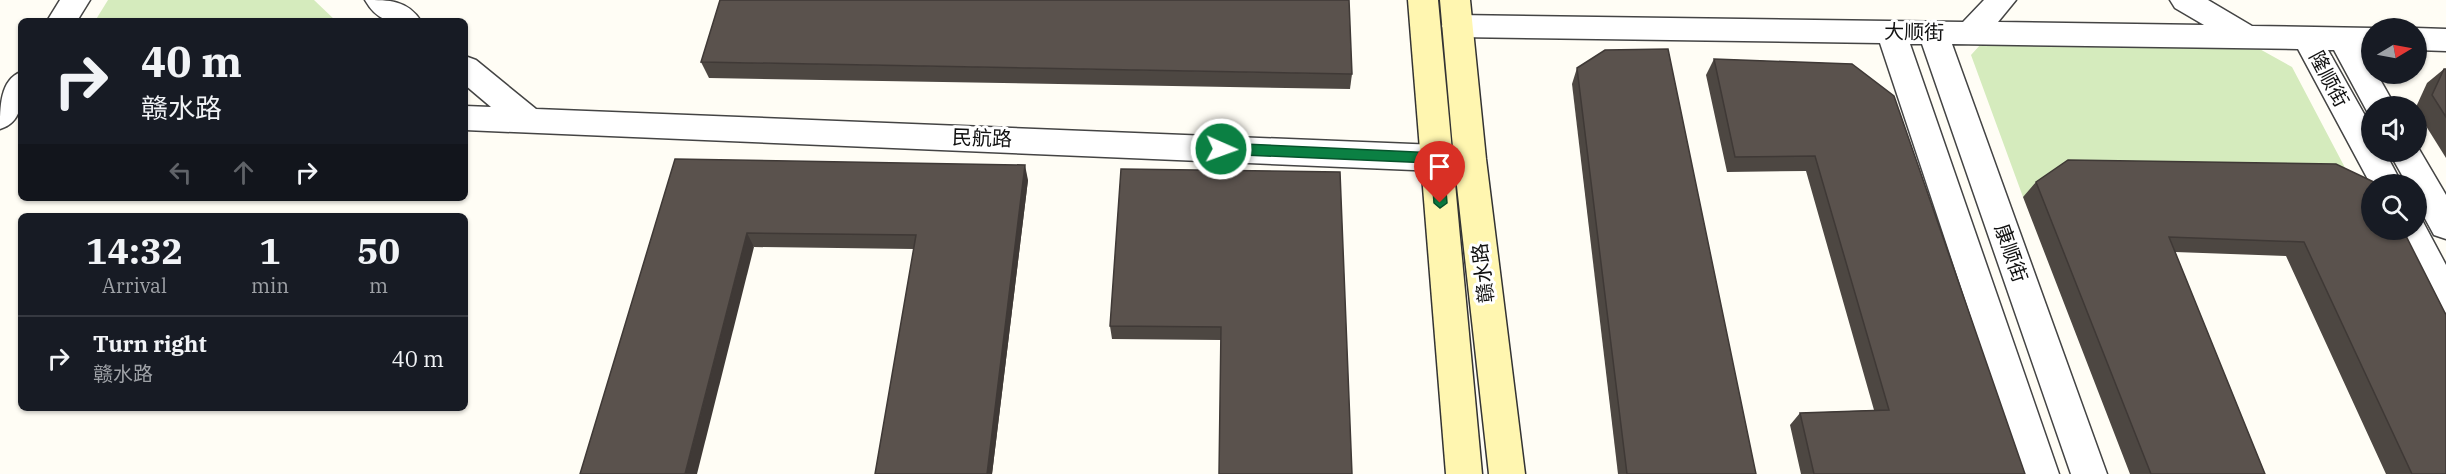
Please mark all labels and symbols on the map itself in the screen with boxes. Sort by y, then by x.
street label: 大顺街 [1884,17,1944,46]
north arrow [2361,18,2427,84]
street label: 隆顺街 [2303,46,2355,112]
position arrow [1189,117,1253,181]
street label: 民航路 [952,123,1012,152]
pin [1414,141,1465,203]
street label: 康顺街 [1989,220,2034,286]
street label: 赣水路 [1465,242,1500,304]

